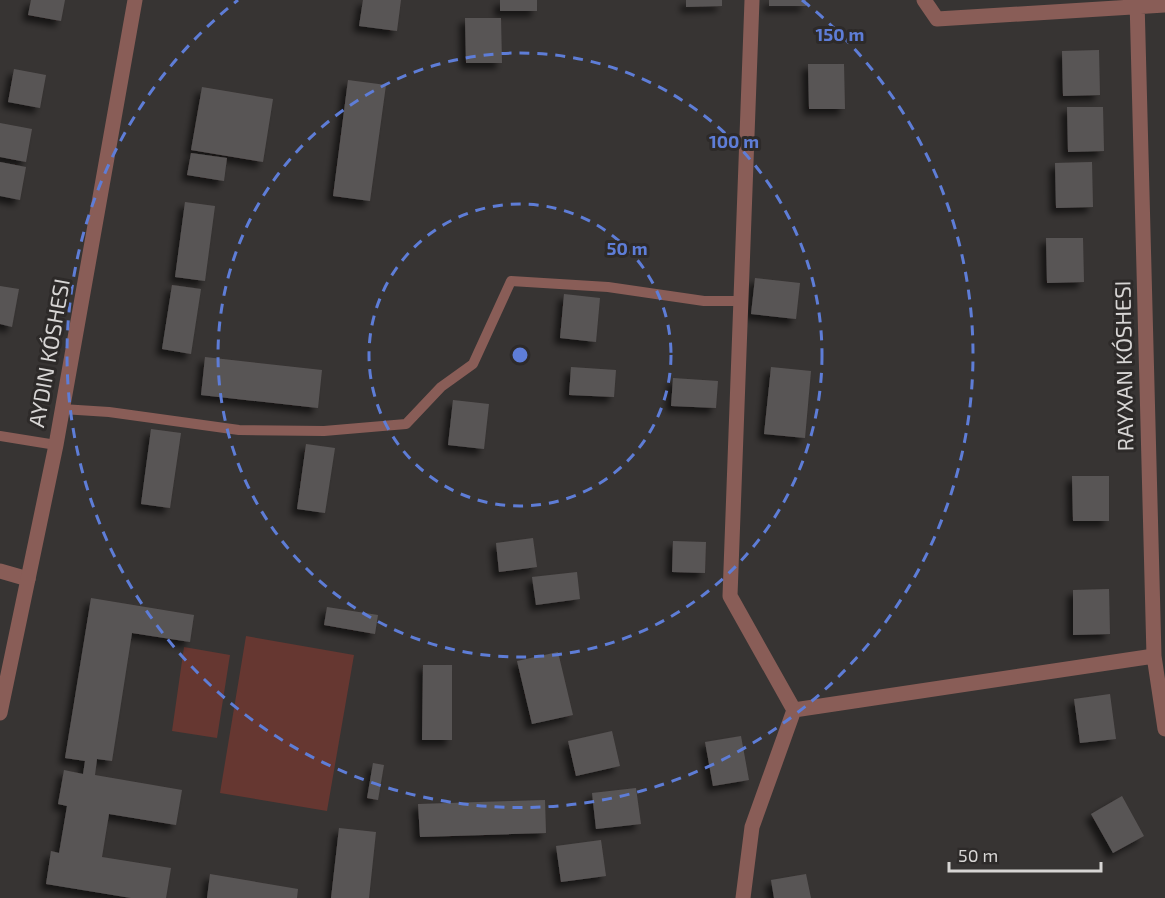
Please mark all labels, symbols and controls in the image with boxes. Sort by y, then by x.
text: 150 m [816,23,864,45]
text: 100 m [709,130,759,152]
text: 50 m [606,237,648,259]
street label: AYDIN KÓSHESI [22,276,74,429]
street label: RAYXAN KÓSHESI [1109,280,1137,452]
centre of rings [510,345,530,365]
scale bar [949,835,1100,873]
text: 50 m [958,844,998,866]

